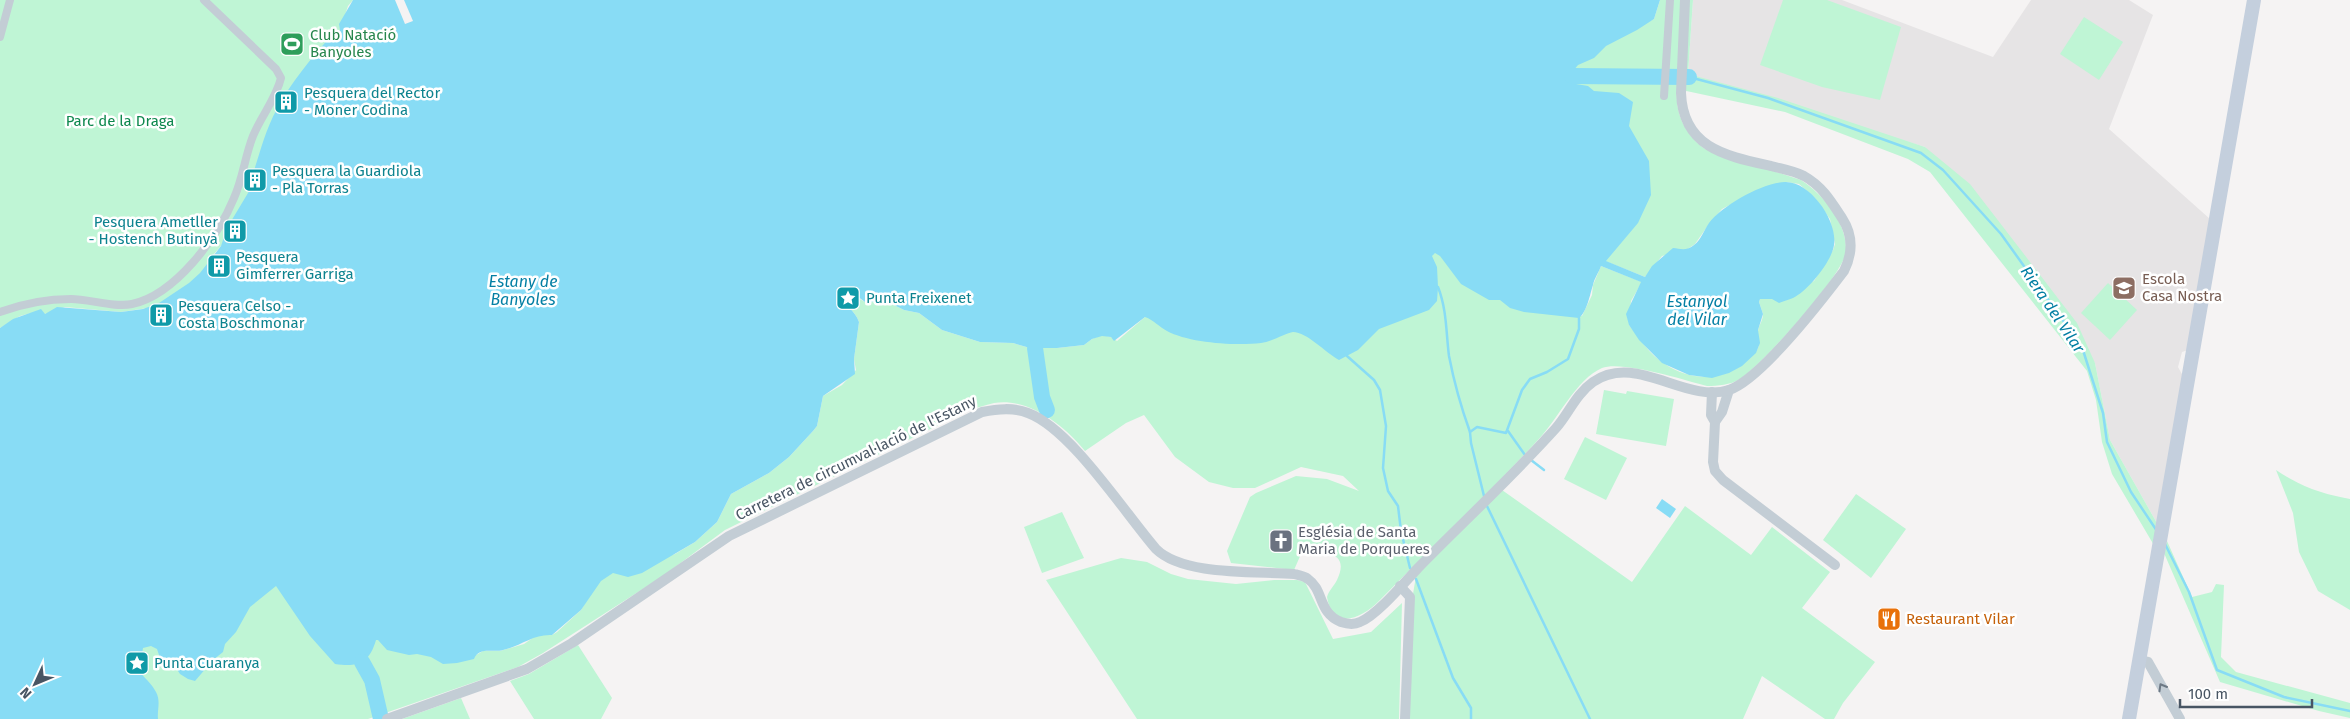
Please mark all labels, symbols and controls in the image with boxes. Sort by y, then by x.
place label: Club Natació Banyoles [310,26,396,61]
sports icon: Club Natació Banyoles [279,31,305,57]
place label: Pesquera del Rector - Moner Codina [304,84,440,119]
building icon: Pesquera del Rector - Moner Codina [273,89,299,115]
park label: Parc de la Draga [66,112,174,130]
place label: Pesquera la Guardiola - Pla Torras [272,162,421,197]
building icon: Pesquera la Guardiola - Pla Torras [242,167,268,193]
place label: Pesquera Ametller - Hostench Butinyà [88,213,218,248]
building icon: Pesquera Ametller - Hostench Butinyà [222,218,248,244]
place label: Pesquera Gimferrer Garriga [236,248,354,283]
building icon: Pesquera Gimferrer Garriga [206,253,232,279]
water label: Riera del Vilar [2017,262,2089,357]
place label: Escola Casa Nostra [2142,270,2222,305]
water label: Estany de Banyoles [489,272,557,309]
school or university icon: Escola Casa Nostra [2111,275,2137,301]
place icon: Punta Freixenet [835,285,861,311]
place label: Punta Freixenet [866,289,972,307]
water label: Estanyol del Vilar [1667,292,1728,329]
place label: Pesquera Celso - Costa Boschmonar [178,297,305,332]
building icon: Pesquera Celso - Costa Boschmonar [148,302,174,328]
street label: Carretera de circumval·lació de l'Estany [733,391,980,524]
place label: Església de Santa Maria de Porqueres [1298,523,1430,558]
church icon: Església de Santa Maria de Porqueres [1268,528,1294,554]
restaurant icon: Restaurant Vilar [1876,606,1902,632]
place label: Restaurant Vilar [1906,610,2015,628]
place icon: Punta Cuaranya [124,650,150,676]
place label: Punta Cuaranya [154,654,260,672]
north arrow [10,659,60,709]
scale bar [2180,676,2312,708]
text: N [17,683,35,702]
one-way arrow [2158,683,2168,692]
text: 100 m [2188,685,2228,703]

